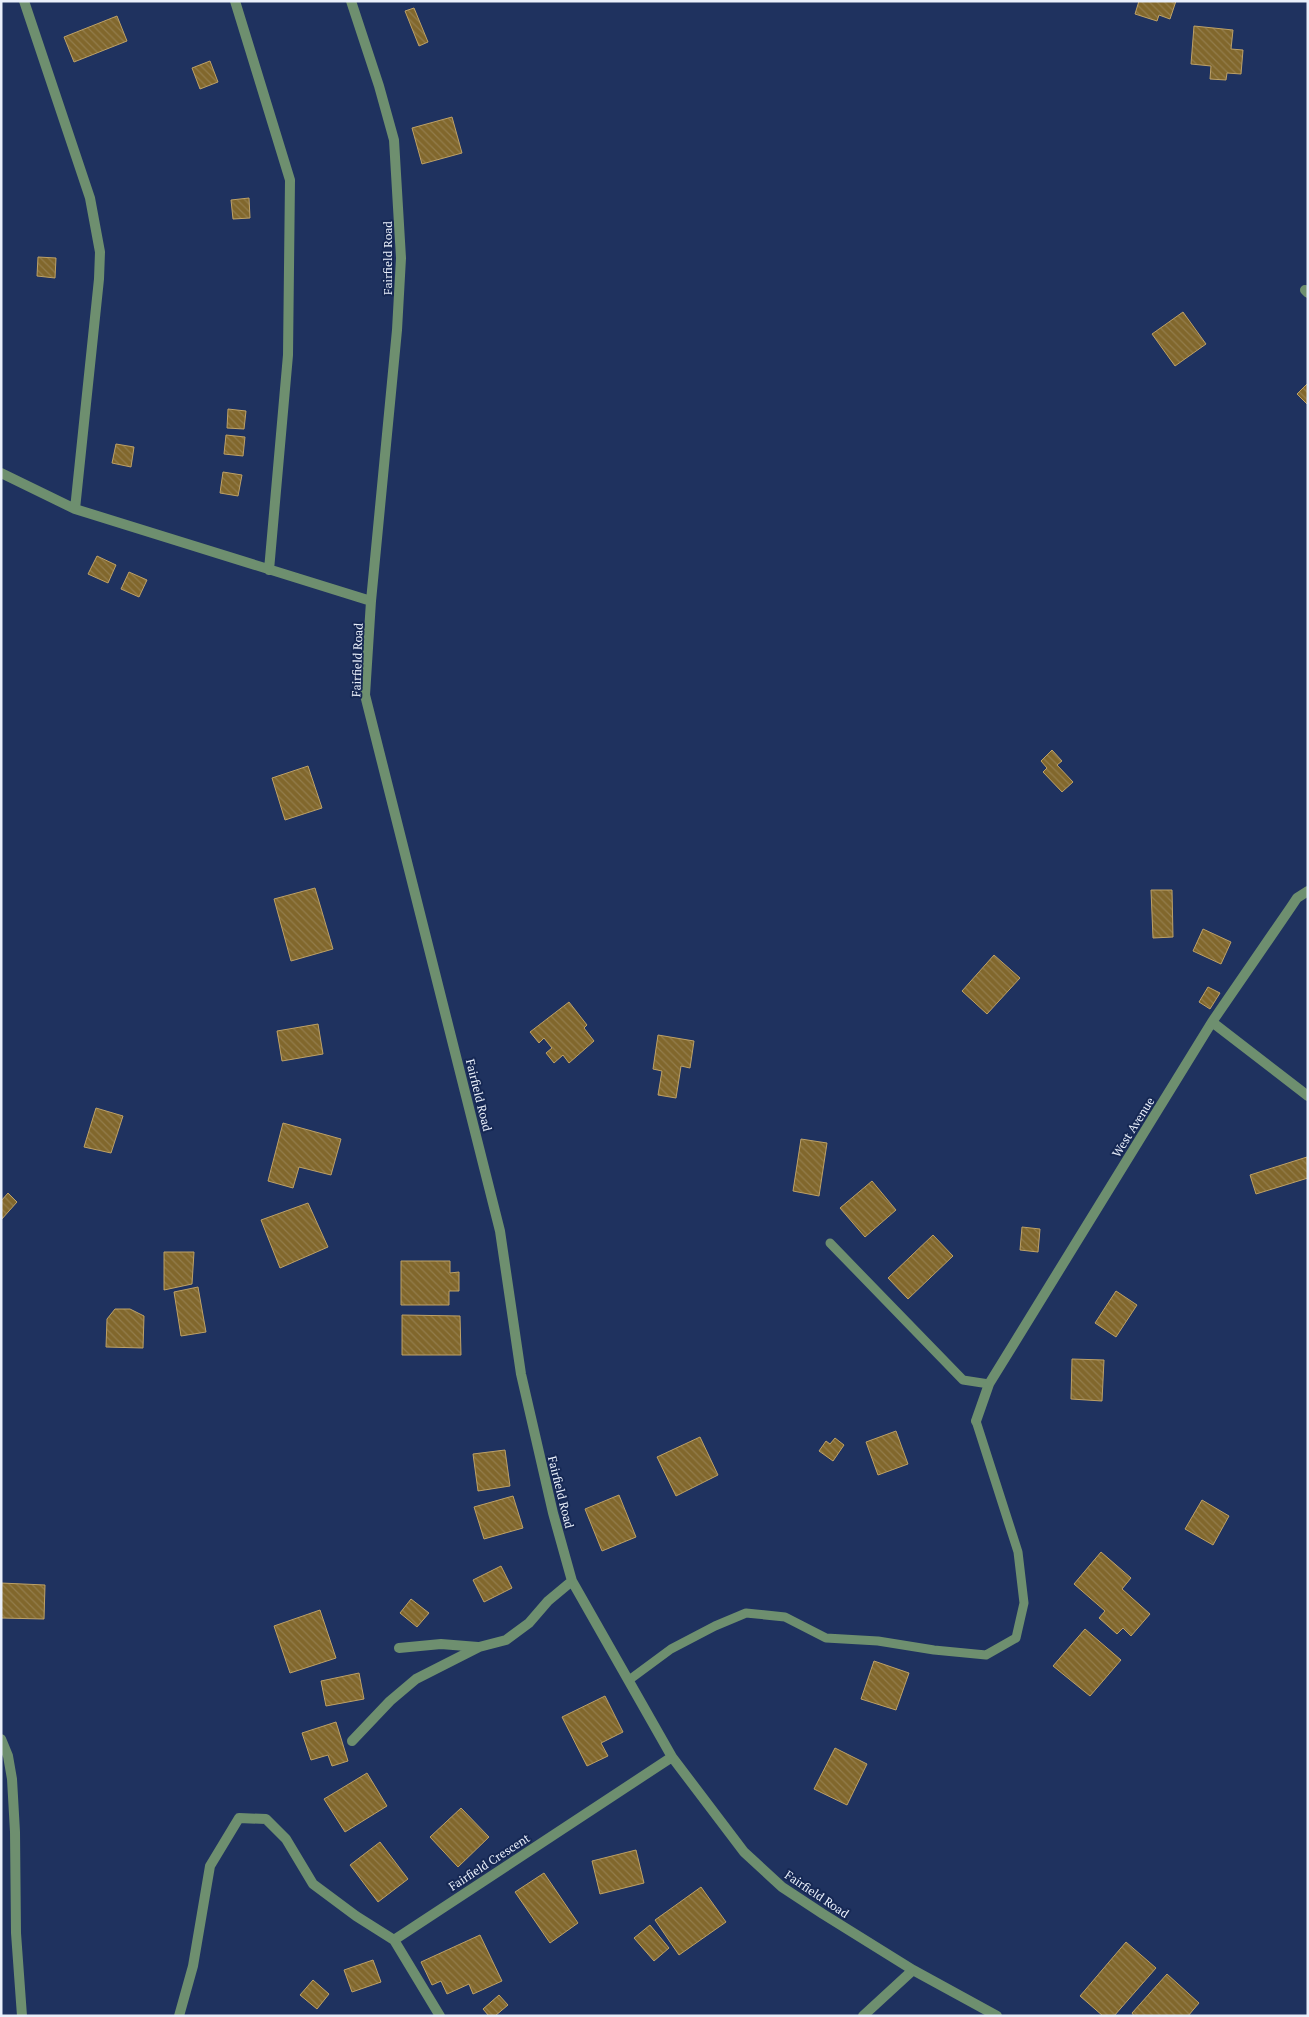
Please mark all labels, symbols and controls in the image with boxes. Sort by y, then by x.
street label: Fairfield Road [380,221,395,295]
street label: Fairfield Road [348,622,366,697]
street label: Fairfield Road [463,1057,495,1133]
street label: West Avenue [1109,1094,1157,1160]
street label: Fairfield Road [545,1454,577,1530]
street label: Fairfield Crescent [446,1830,533,1894]
street label: Fairfield Road [782,1867,852,1921]

